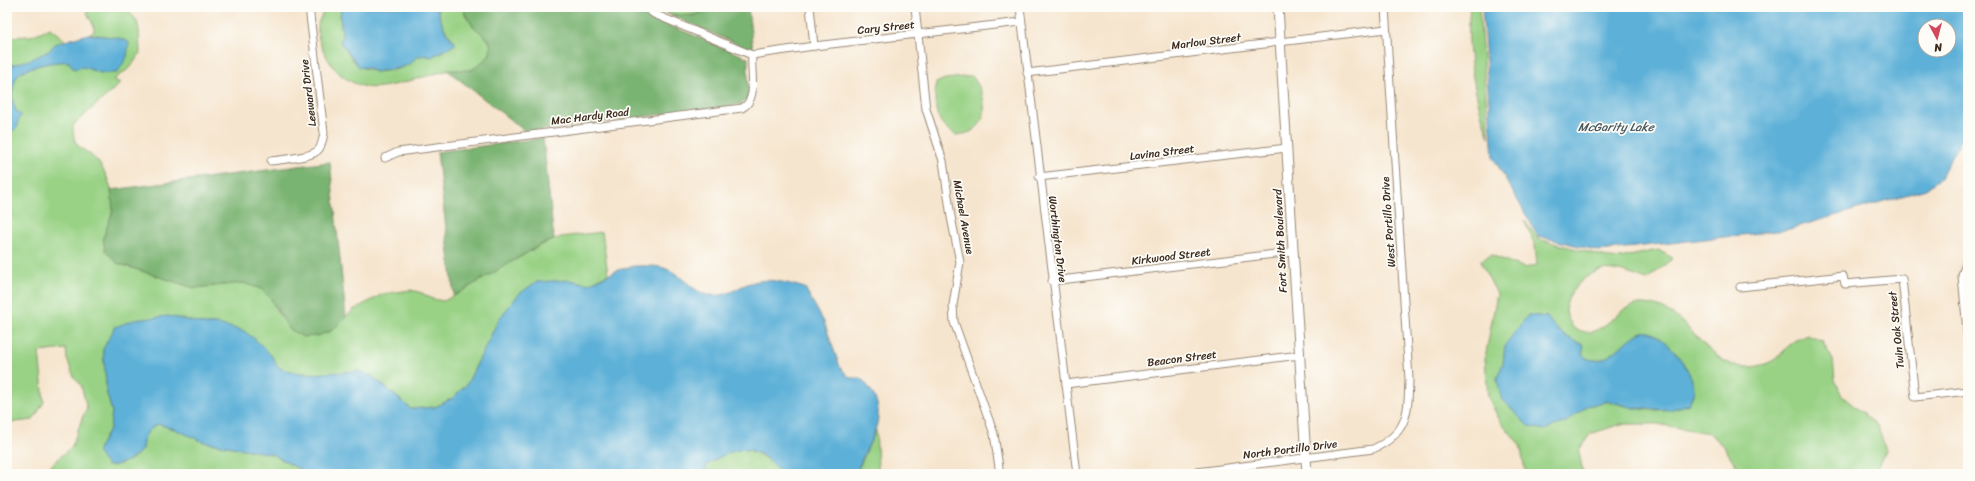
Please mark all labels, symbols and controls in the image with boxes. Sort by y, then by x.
street label: Cary Street [856,15,916,40]
north arrow [1917,18,1957,58]
street label: Marlow Street [1170,28,1242,55]
text: N [1933,37,1944,57]
street label: Leeward Drive [295,58,322,128]
street label: Mac Hardy Road [550,102,631,131]
water label: McGarity Lake [1578,116,1656,138]
street label: Lavina Street [1129,139,1196,166]
street label: West Portillo Drive [1376,175,1401,268]
street label: Michael Avenue [948,178,980,256]
street label: Fort Smith Boulevard [1268,187,1293,293]
street label: Worthington Drive [1043,195,1072,284]
street label: Kirkwood Street [1130,242,1212,271]
street label: Twin Oak Street [1883,290,1910,369]
street label: Beacon Street [1146,345,1218,372]
street label: North Portillo Drive [1242,434,1339,465]

